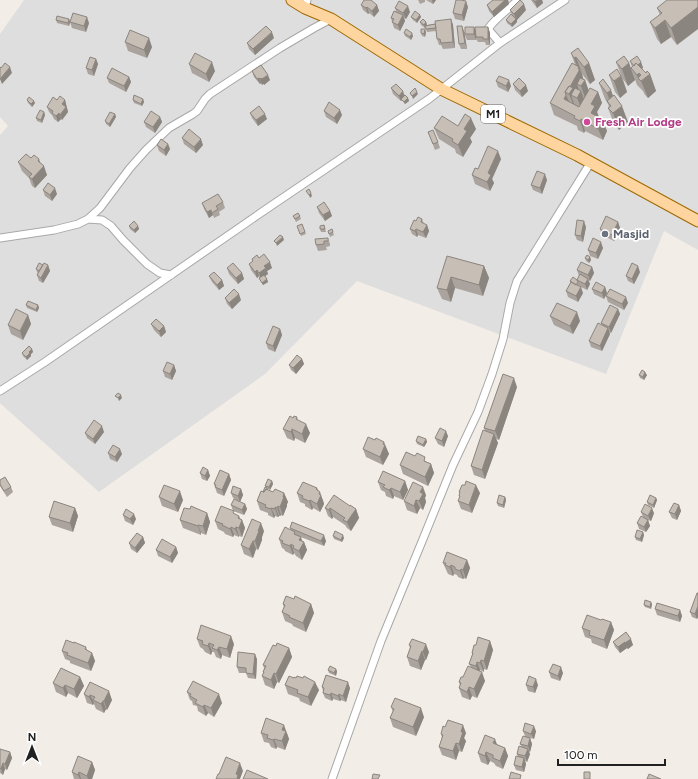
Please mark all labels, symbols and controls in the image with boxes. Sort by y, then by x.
road number: M1 [481,105,505,123]
place label: Fresh Air Lodge [595,115,682,129]
marker: Fresh Air Lodge [582,117,592,127]
place label: Masjid [613,227,649,241]
marker: Masjid [600,229,610,239]
north arrow [12,727,52,767]
text: N [28,731,36,744]
scale bar [558,741,665,767]
text: 100 m [564,748,598,762]

